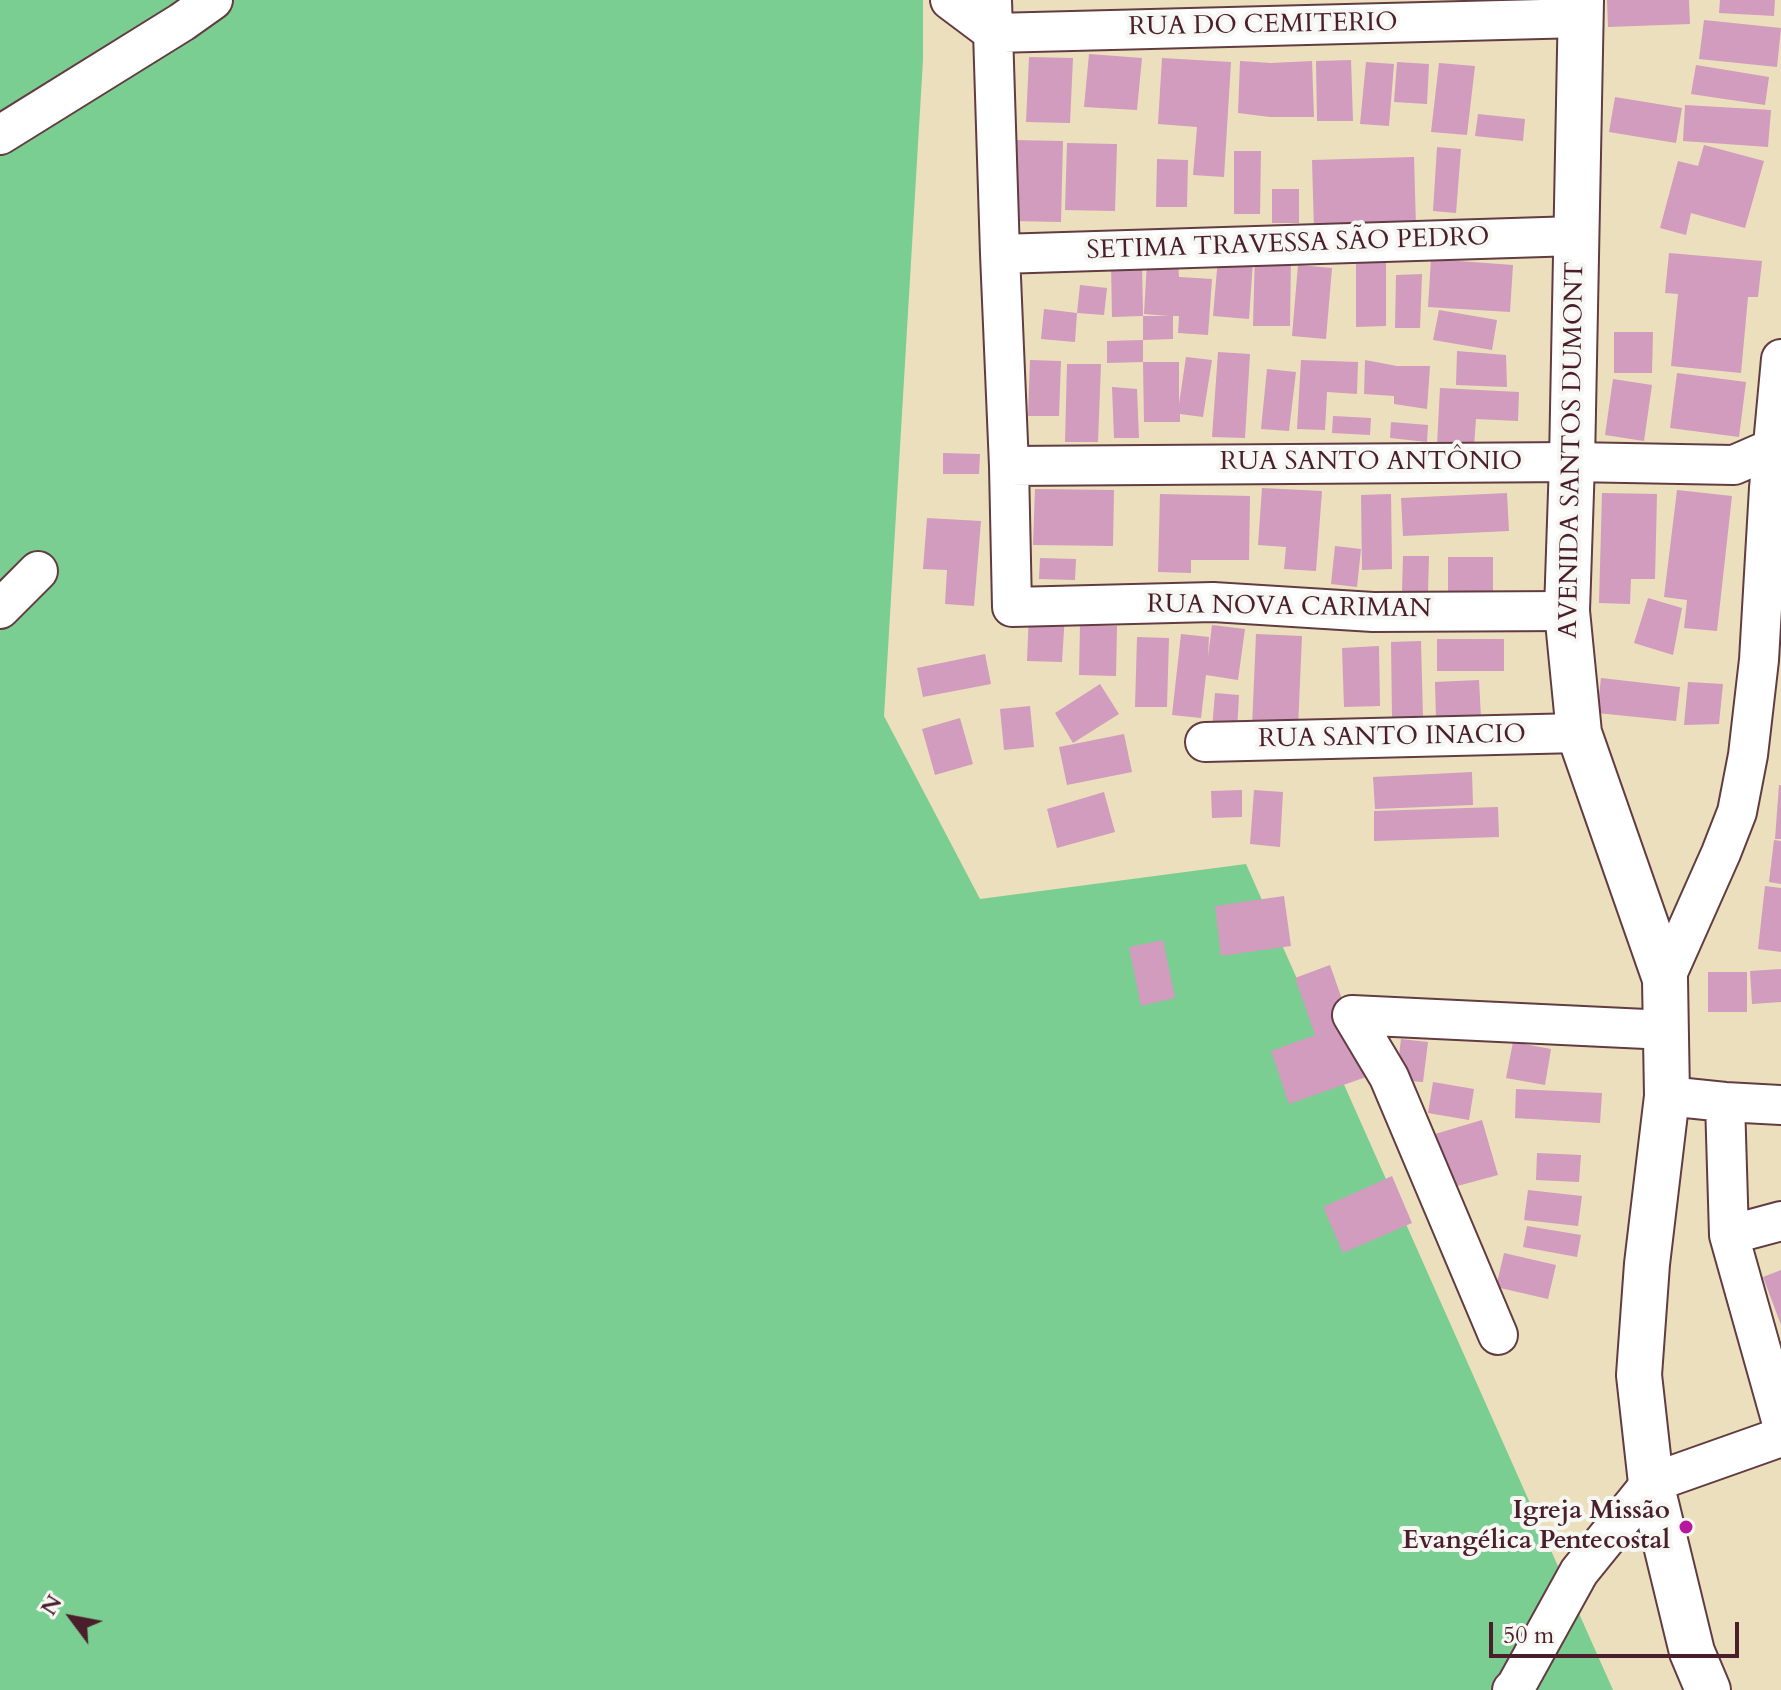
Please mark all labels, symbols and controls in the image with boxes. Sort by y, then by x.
street label: RUA DO CEMITERIO [1128,8,1398,44]
street label: SETIMA TRAVESSA SÃO PEDRO [1086,222,1490,268]
street label: AVENIDA SANTOS DUMONT [1554,261,1592,639]
street label: RUA SANTO ANTÔNIO [1220,447,1522,479]
street label: RUA NOVA CARIMAN [1147,590,1431,626]
street label: RUA SANTO INACIO [1258,720,1526,756]
place label: Igreja Missão Evangélica Pentecostal [1402,1496,1670,1558]
marker: Igreja Missão Evangélica Pentecostal [1677,1518,1695,1536]
north arrow [32,1578,112,1658]
text: N [34,1589,69,1621]
scale bar [1493,1606,1743,1656]
text: 50 m [1503,1619,1554,1652]

